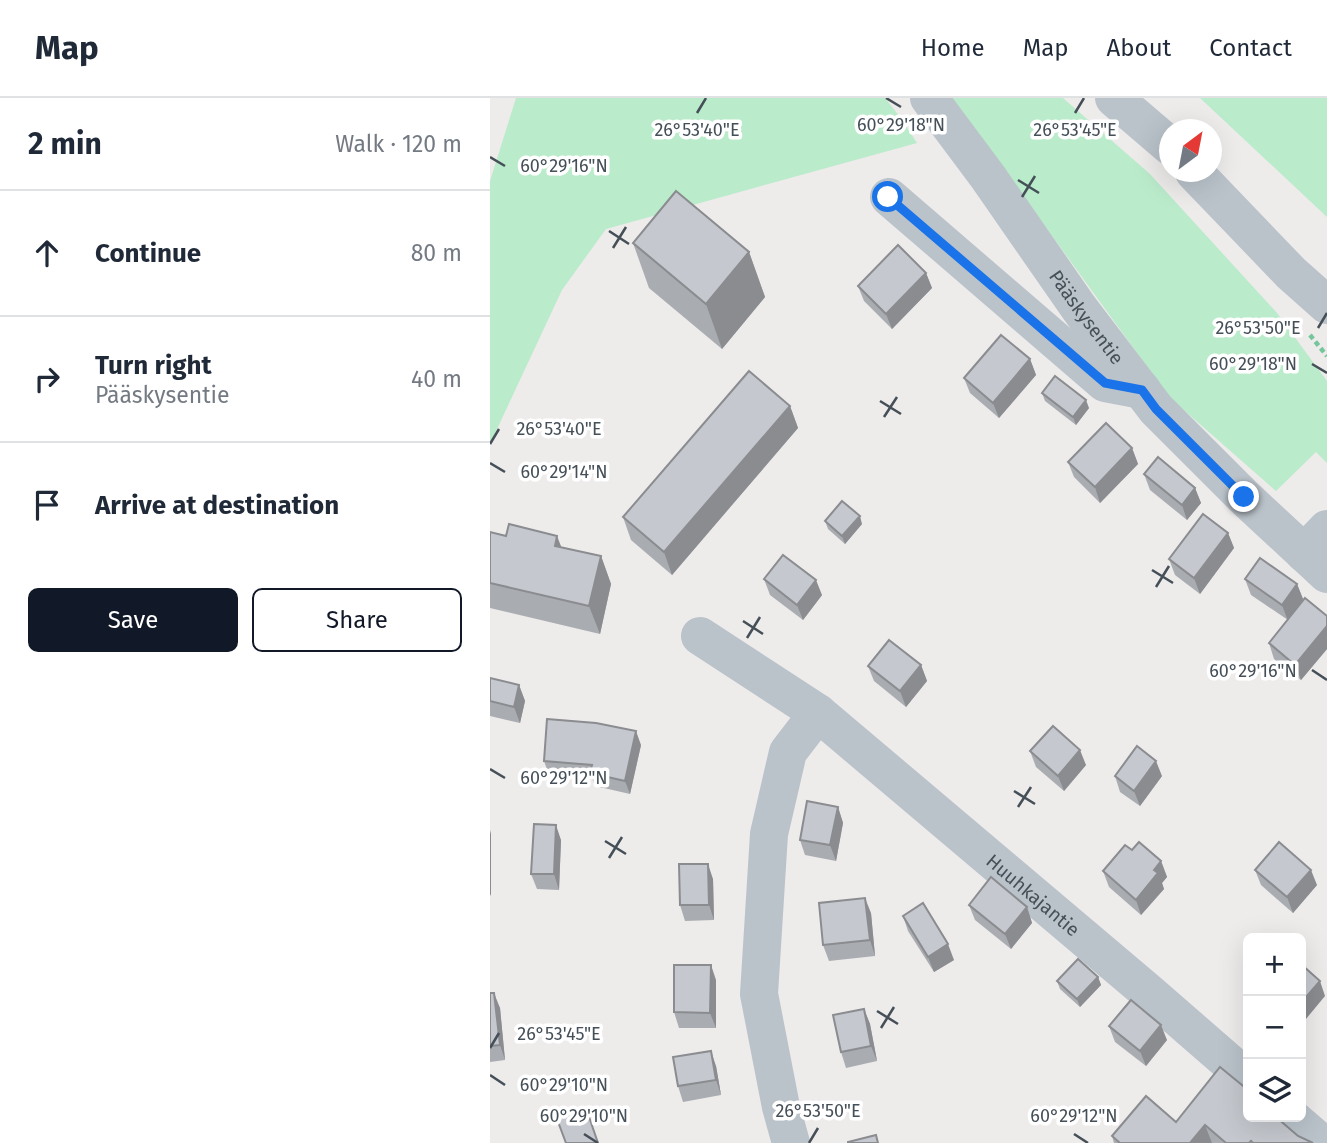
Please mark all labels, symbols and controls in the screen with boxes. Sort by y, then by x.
text: Map [35,28,99,68]
text: Home [921,34,985,62]
text: Map [1023,34,1069,62]
text: About [1107,34,1171,62]
text: Contact [1209,34,1292,62]
text: 60°29'18"N [857,114,945,136]
text: 26°53'40"E [654,119,740,141]
text: 26°53'45"E [1033,119,1117,141]
north arrow [1159,119,1222,182]
text: 2 min [28,126,102,162]
text: Walk · 120 m [335,130,462,158]
text: 60°29'16"N [520,155,608,177]
route start [872,181,903,212]
icon: ahead [28,234,66,272]
text: Continue [95,238,201,269]
text: 80 m [411,239,462,267]
street label: Pääskysentie [1044,266,1129,369]
text: 26°53'50"E [1215,317,1301,339]
text: Turn right [95,350,212,381]
text: 60°29'18"N [1209,353,1297,375]
icon: right [28,360,66,398]
text: 40 m [411,365,462,393]
text: Pääskysentie [95,381,230,409]
text: 26°53'40"E [516,418,602,440]
text: 60°29'14"N [520,461,608,483]
route end [1228,481,1259,512]
icon: arrive [28,486,66,524]
text: Arrive at destination [95,490,339,521]
button: Save [28,588,238,652]
button: Share [252,588,462,652]
text: 60°29'16"N [1209,660,1297,682]
text: 60°29'12"N [520,767,608,789]
street label: Huuhkajantie [981,849,1084,941]
map controls [1243,933,1306,1122]
button: + [1243,933,1306,996]
button: − [1243,996,1306,1059]
text: 26°53'45"E [517,1023,601,1045]
button: layers [1243,1059,1306,1122]
text: 60°29'10"N [520,1074,608,1096]
text: 26°53'50"E [775,1100,861,1122]
text: 60°29'10"N [540,1105,628,1127]
text: 60°29'12"N [1030,1105,1118,1127]

